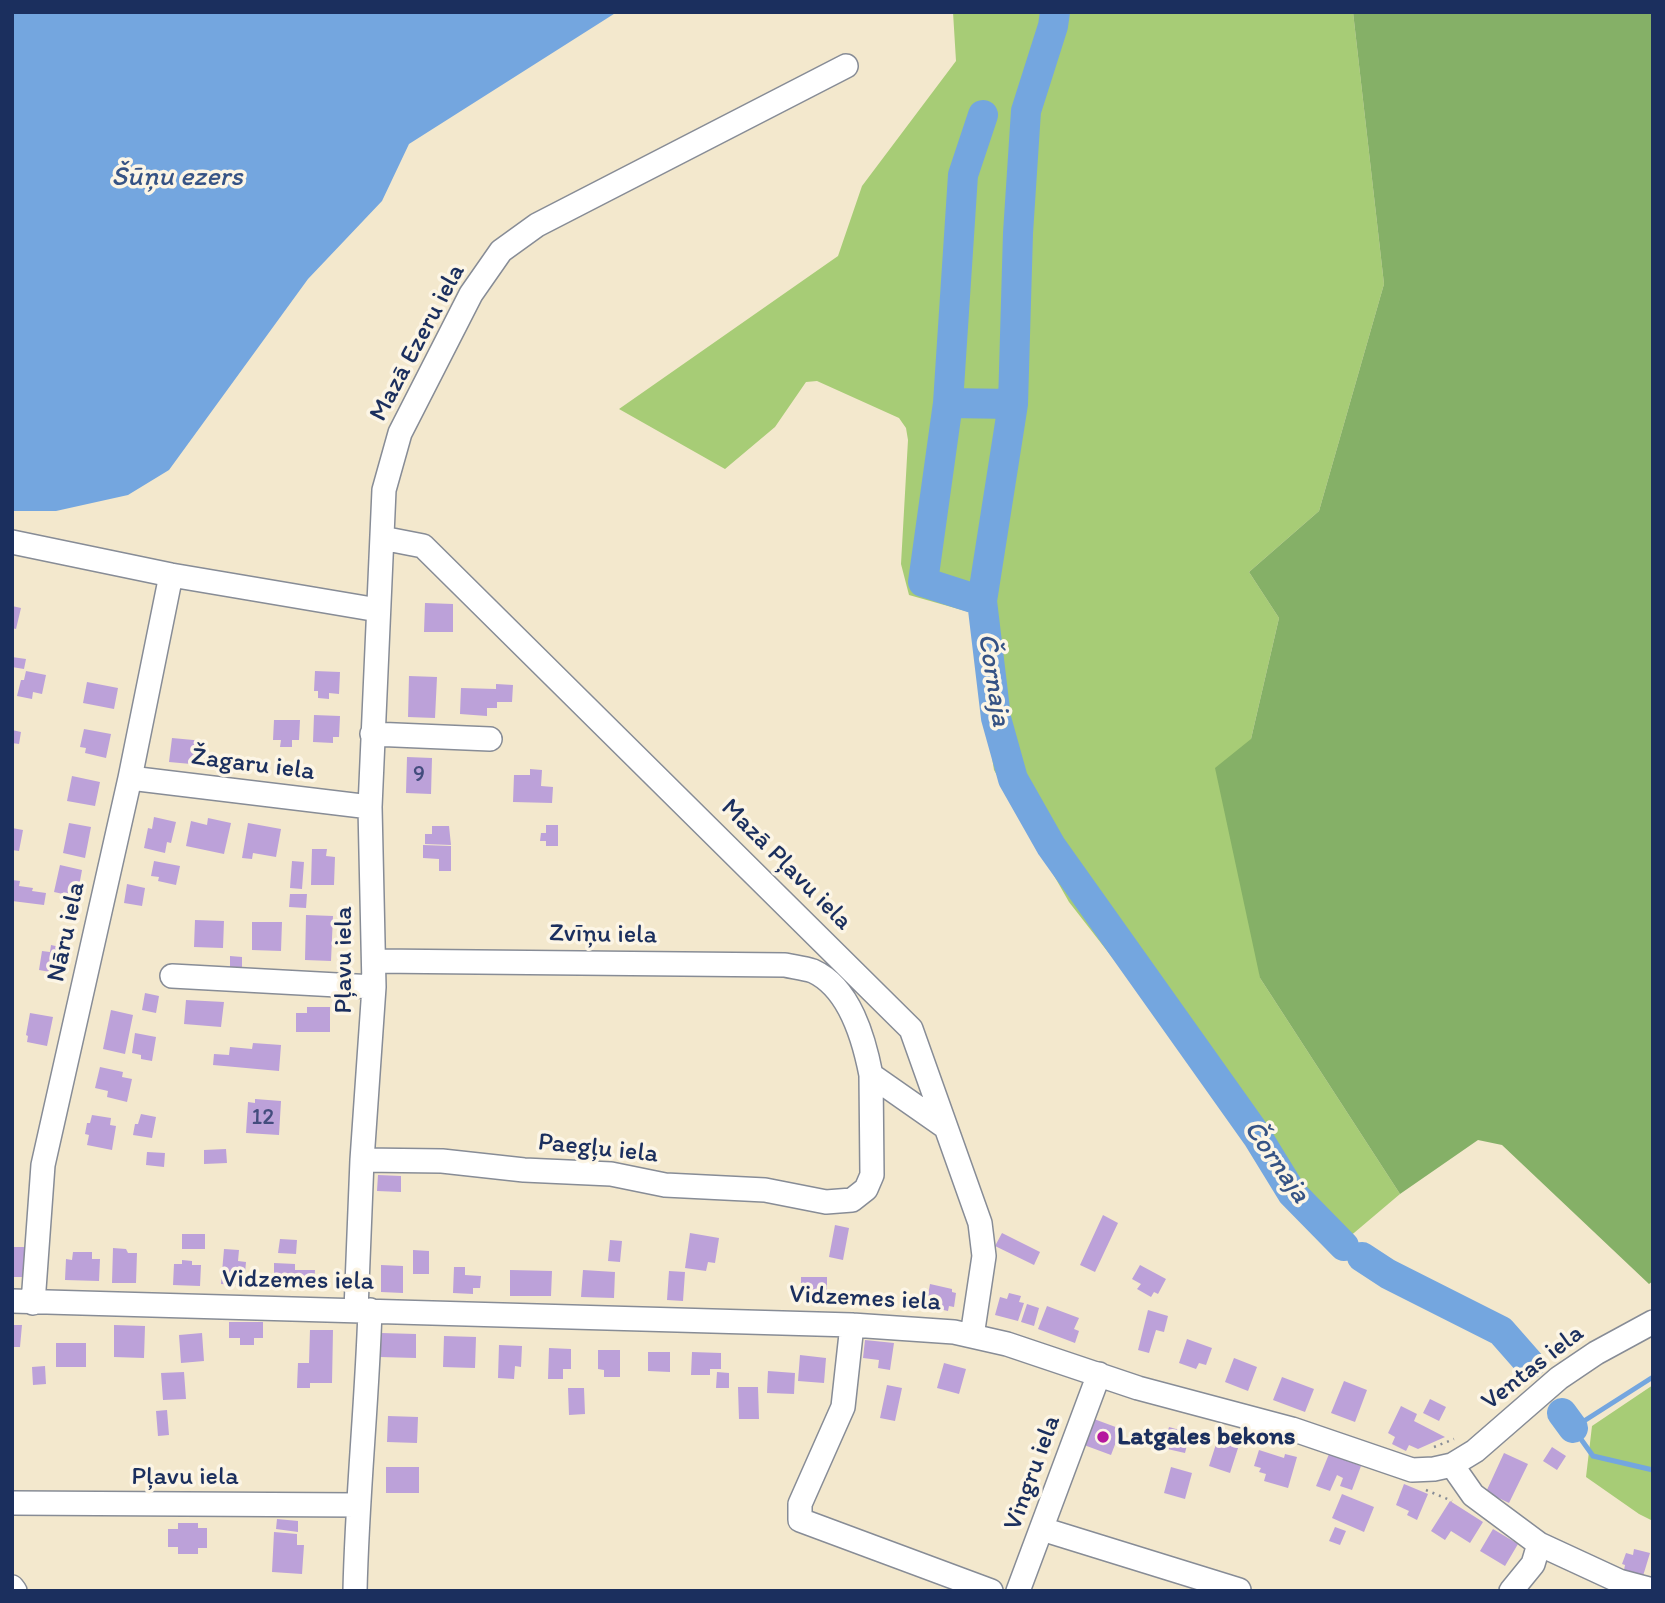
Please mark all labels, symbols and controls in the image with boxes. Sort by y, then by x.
water label: Šūņu ezers [111,161,243,195]
street label: Mazā Ezeru iela [363,259,473,427]
water label: Čornaja [969,631,1017,729]
street label: Žagaru iela [189,742,317,788]
house number: 9 [413,761,425,789]
street label: Mazā Pļavu iela [714,793,858,937]
street label: Nāru iela [41,879,93,985]
street label: Pļavu iela [328,906,360,1014]
street label: Zvīņu iela [549,918,657,952]
house number: 12 [252,1104,274,1132]
water label: Čornaja [1235,1114,1317,1210]
street label: Paegļu iela [536,1127,660,1171]
street label: Vidzemes iela [222,1264,374,1298]
street label: Vidzemes iela [788,1279,942,1319]
street label: Ventas iela [1476,1318,1590,1418]
street label: Vingru iela [998,1411,1068,1535]
place label: Latgales bekons [1117,1421,1295,1453]
marker: Latgales bekons [1095,1429,1111,1445]
street label: Pļavu iela [131,1461,239,1493]

